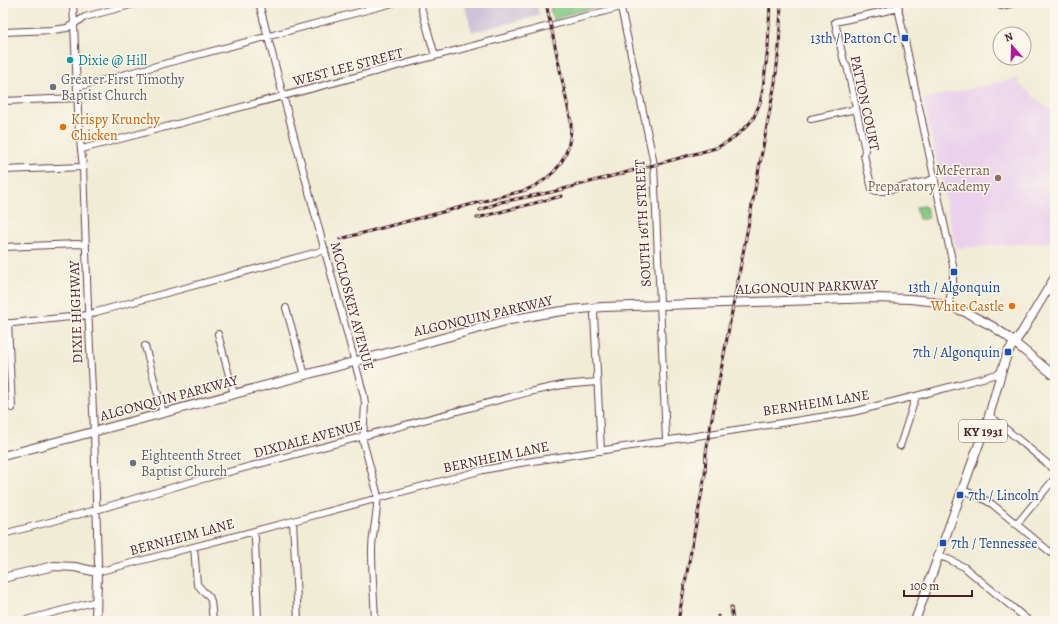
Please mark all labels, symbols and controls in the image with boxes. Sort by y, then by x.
north arrow [992,26,1032,66]
place label: 13th / Patton Ct [810,29,897,48]
text: N [1002,29,1015,45]
marker: 13th / Patton Ct [900,33,910,43]
street label: WEST LEE STREET [290,43,405,91]
place label: Dixie @ Hill [78,51,148,70]
street label: PATTON COURT [846,54,884,153]
marker: Dixie @ Hill [65,55,75,65]
place label: Greater First Timothy Baptist Church [61,70,185,105]
marker: Greater First Timothy Baptist Church [48,82,58,92]
place label: Krispy Krunchy Chicken [71,110,160,145]
marker: Krispy Krunchy Chicken [58,122,68,132]
street label: SOUTH 16TH STREET [630,158,656,287]
place label: McFerran Preparatory Academy [867,161,991,196]
marker: McFerran Preparatory Academy [993,173,1003,183]
street label: MCCLOSKEY AVENUE [326,240,378,372]
street label: DIXIE HIGHWAY [65,260,87,364]
marker: 13th / Algonquin [949,267,959,277]
street label: ALGONQUIN PARKWAY [735,275,879,299]
place label: 13th / Algonquin [908,278,1000,297]
street label: ALGONQUIN PARKWAY [411,291,555,341]
place label: White Castle [930,297,1004,316]
marker: White Castle [1007,301,1017,311]
place label: 7th / Algonquin [912,343,1000,362]
marker: 7th / Algonquin [1003,347,1013,357]
street label: ALGONQUIN PARKWAY [97,370,241,426]
street label: BERNHEIM LANE [761,385,871,421]
street label: DIXDALE AVENUE [251,415,365,463]
road number: KY 1931 [959,420,1007,442]
street label: BERNHEIM LANE [441,437,551,477]
place label: Eighteenth Street Baptist Church [141,446,242,481]
marker: Eighteenth Street Baptist Church [128,458,138,468]
place label: 7th / Lincoln [968,486,1039,505]
marker: 7th / Lincoln [955,490,965,500]
street label: BERNHEIM LANE [128,514,236,560]
place label: 7th / Tennessee [951,534,1038,553]
marker: 7th / Tennessee [938,538,948,548]
scale bar [904,572,972,598]
text: 100 m [910,578,939,594]

